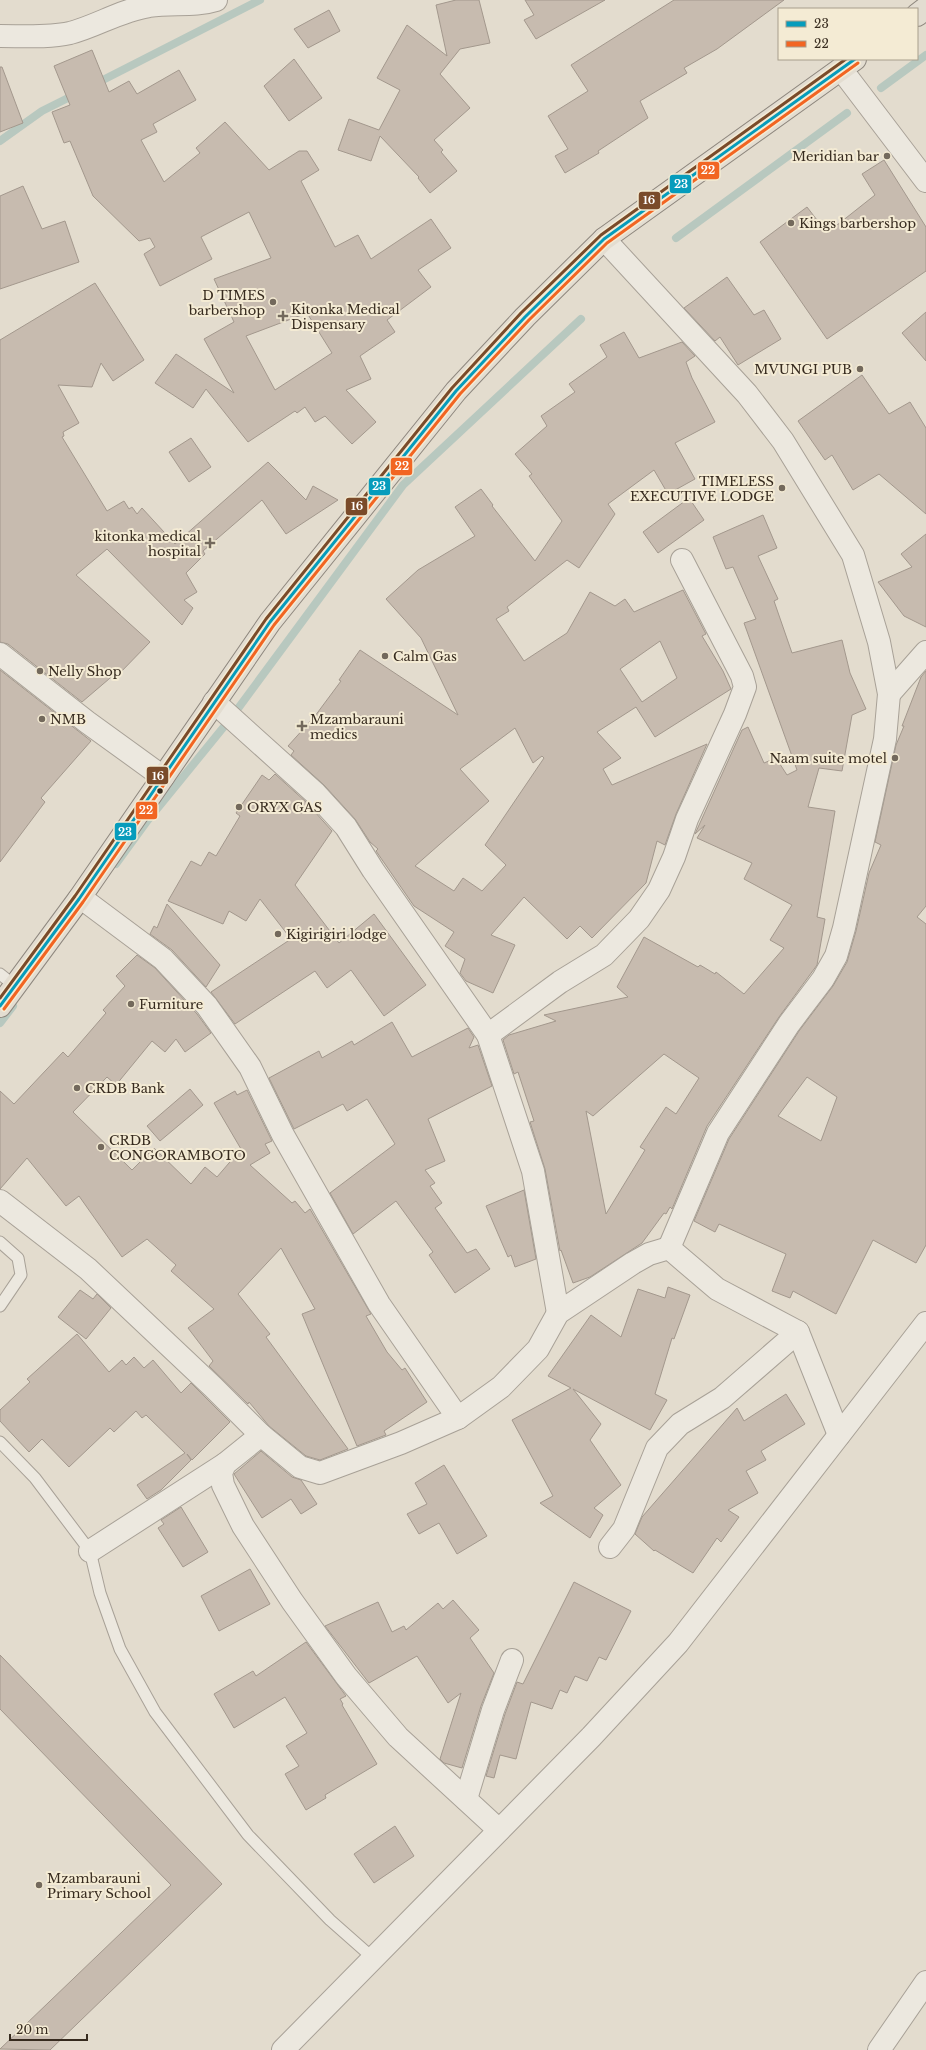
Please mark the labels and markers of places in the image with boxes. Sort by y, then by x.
place label: Meridian bar [792,148,880,165]
marker: Meridian bar [882,151,892,161]
place label: Kings barbershop [799,215,916,232]
marker: Kings barbershop [786,218,796,228]
place label: D TIMES barbershop [188,287,265,319]
marker: D TIMES barbershop [268,297,278,307]
place label: Kitonka Medical Dispensary [291,301,400,333]
marker: Kitonka Medical Dispensary [278,311,288,321]
place label: MVUNGI PUB [754,361,852,378]
marker: MVUNGI PUB [855,364,865,374]
place label: TIMELESS EXECUTIVE LODGE [630,473,774,505]
marker: TIMELESS EXECUTIVE LODGE [777,483,787,493]
place label: kitonka medical hospital [94,528,201,560]
marker: kitonka medical hospital [204,537,216,549]
place label: Calm Gas [393,648,457,665]
marker: Calm Gas [380,651,390,661]
place label: Nelly Shop [48,663,122,680]
marker: Nelly Shop [35,666,45,676]
place label: NMB [50,711,86,728]
place label: Mzambarauni medics [310,711,404,743]
marker: NMB [37,714,47,724]
marker: Mzambarauni medics [297,721,307,731]
place label: Naam suite motel [769,750,887,767]
marker: Naam suite motel [890,753,900,763]
unlabelled marker [155,786,165,796]
place label: ORYX GAS [247,799,322,816]
marker: ORYX GAS [234,802,244,812]
place label: Kigirigiri lodge [286,926,387,943]
marker: Kigirigiri lodge [273,929,283,939]
place label: Furniture [139,996,203,1013]
marker: Furniture [126,999,136,1009]
place label: CRDB Bank [85,1080,165,1097]
marker: CRDB Bank [72,1083,82,1093]
place label: CRDB CONGORAMBOTO [109,1132,246,1164]
marker: CRDB CONGORAMBOTO [96,1142,106,1152]
place label: Mzambarauni Primary School [47,1870,151,1902]
marker: Mzambarauni Primary School [34,1880,44,1890]

